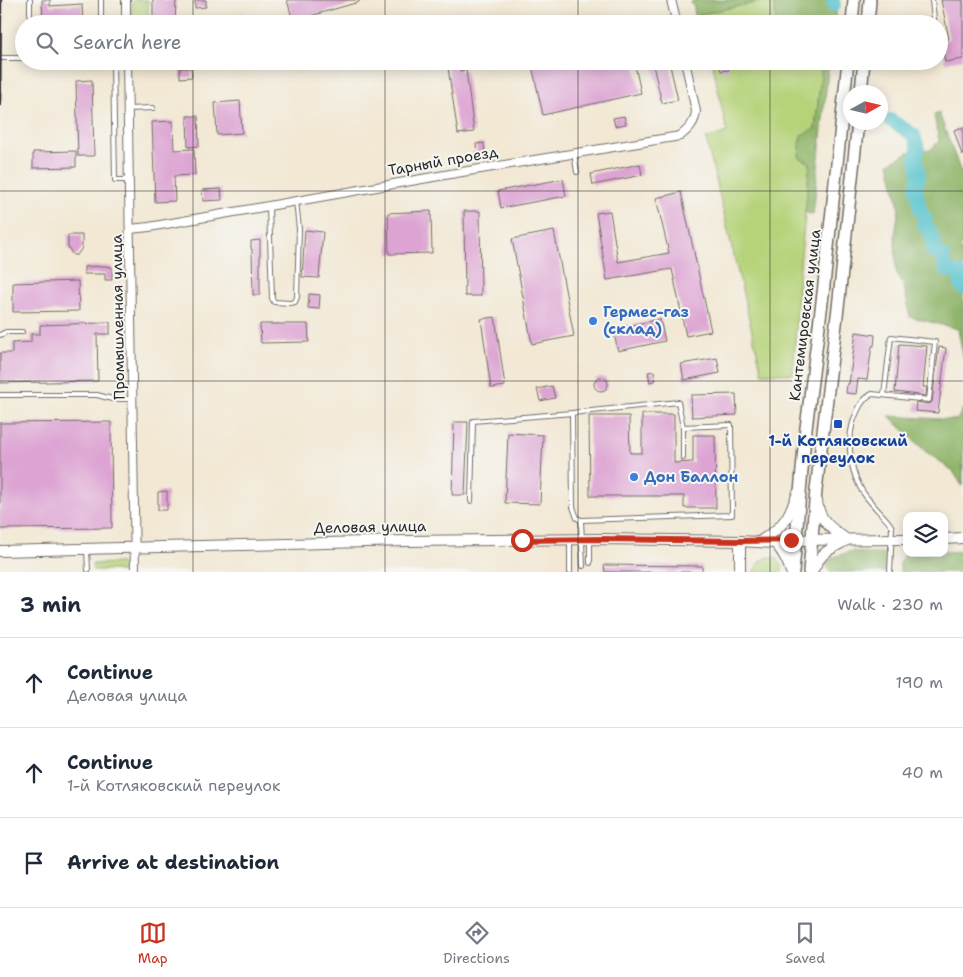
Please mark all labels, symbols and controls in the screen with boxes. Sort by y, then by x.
search box [15,15,948,70]
icon: search [33,29,61,57]
text: Search here [73,30,182,55]
north arrow [843,85,888,130]
street label: Тарный проезд [387,141,500,181]
street label: Кантемировская улица [785,227,826,402]
street label: Промышленная улица [107,233,129,400]
place label: Гермес-газ (склад) [603,302,689,339]
marker: Гермес-газ (склад) [587,315,599,327]
marker: 1-й Котляковский переулок [832,418,844,430]
place label: 1-й Котляковский переулок [768,431,908,468]
place label: Дон Баллон [644,467,738,487]
marker: Дон Баллон [628,471,640,483]
map controls [903,512,948,557]
button: layers [903,512,948,557]
street label: Деловая улица [314,516,427,538]
route start [511,529,534,552]
route end [780,529,803,552]
text: 3 min [20,591,81,619]
text: Walk · 230 m [837,594,943,615]
text: Continue [67,660,153,685]
icon: ahead [20,669,48,697]
text: 190 m [896,672,943,693]
text: Деловая улица [67,685,187,706]
text: Continue [67,750,153,775]
icon: ahead [20,759,48,787]
text: 40 m [901,762,943,783]
text: 1-й Котляковский переулок [67,775,280,796]
icon: arrive [20,849,48,877]
text: Arrive at destination [67,850,279,875]
tab: Map [138,919,168,967]
tab: Directions [443,919,510,967]
tab: Saved [786,919,825,967]

